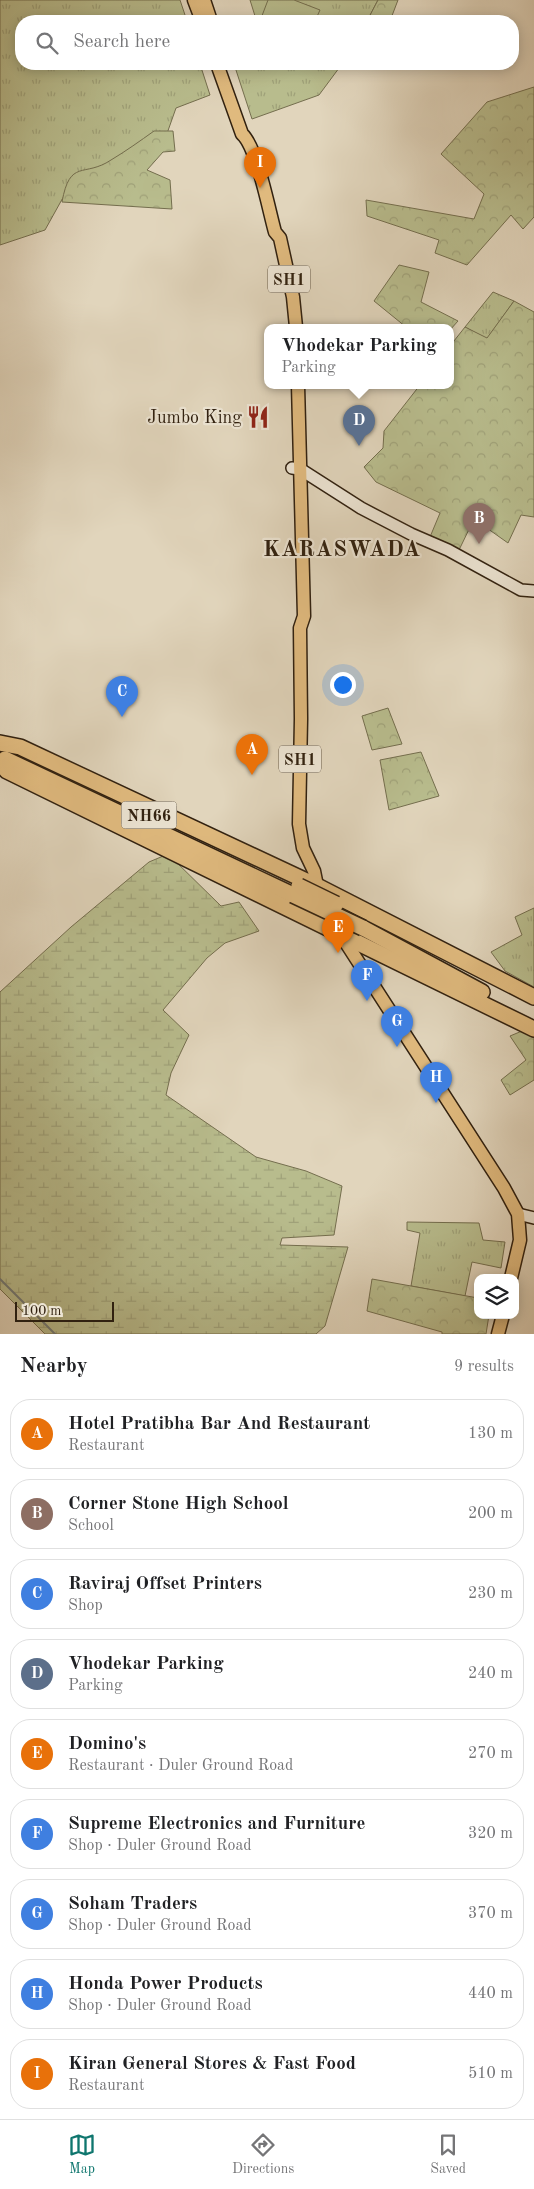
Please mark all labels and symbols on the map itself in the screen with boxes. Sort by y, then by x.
pin: I [244,147,276,188]
road number: SH1 [268,266,310,292]
restaurant icon: Jumbo King [245,404,271,430]
pin: D [343,405,375,446]
place label: Jumbo King [147,409,242,427]
pin: B [463,503,495,544]
district label: KARASWADA [263,539,421,561]
your location [330,672,356,698]
pin: C [106,676,138,717]
pin: A [236,734,268,775]
road number: SH1 [279,746,321,772]
road number: NH66 [122,802,176,828]
pin: E [322,912,354,953]
pin: F [351,960,383,1001]
pin: G [381,1006,413,1047]
pin: H [420,1062,452,1103]
scale bar [15,1299,114,1322]

